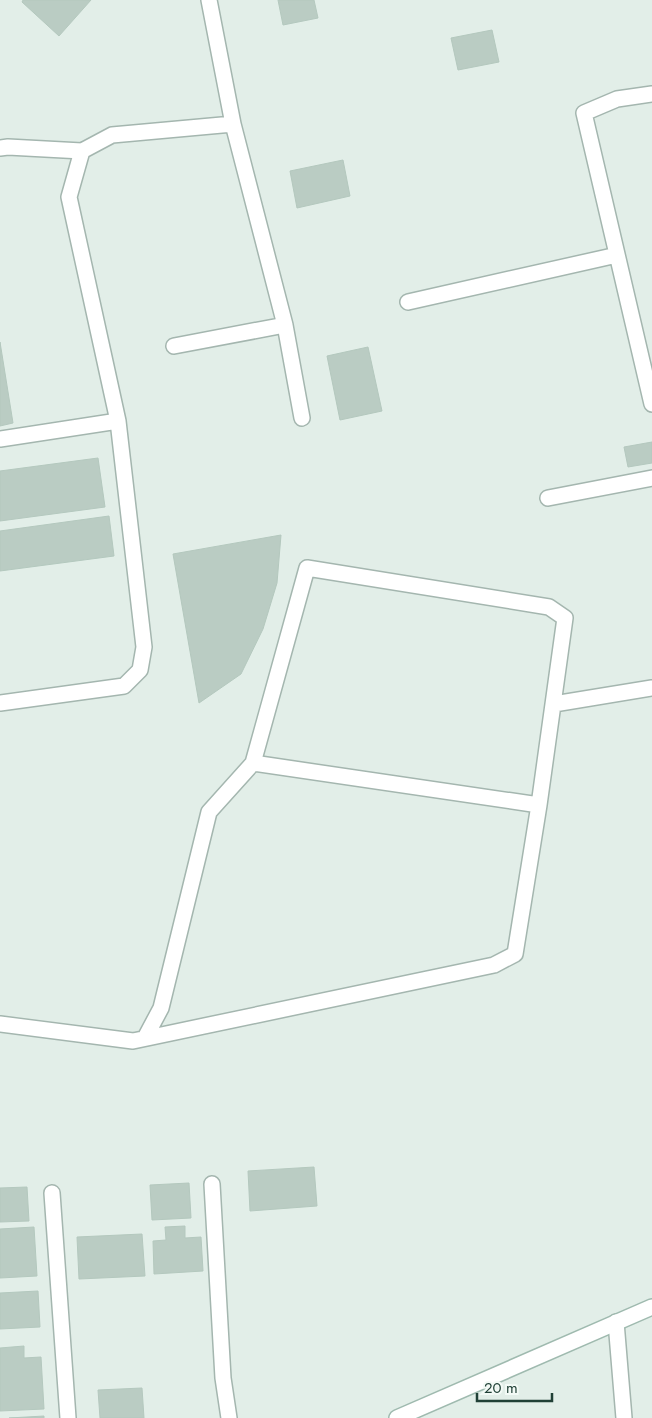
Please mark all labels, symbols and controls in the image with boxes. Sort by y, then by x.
scale bar [477,1370,552,1402]
text: 20 m [484,1377,518,1399]

